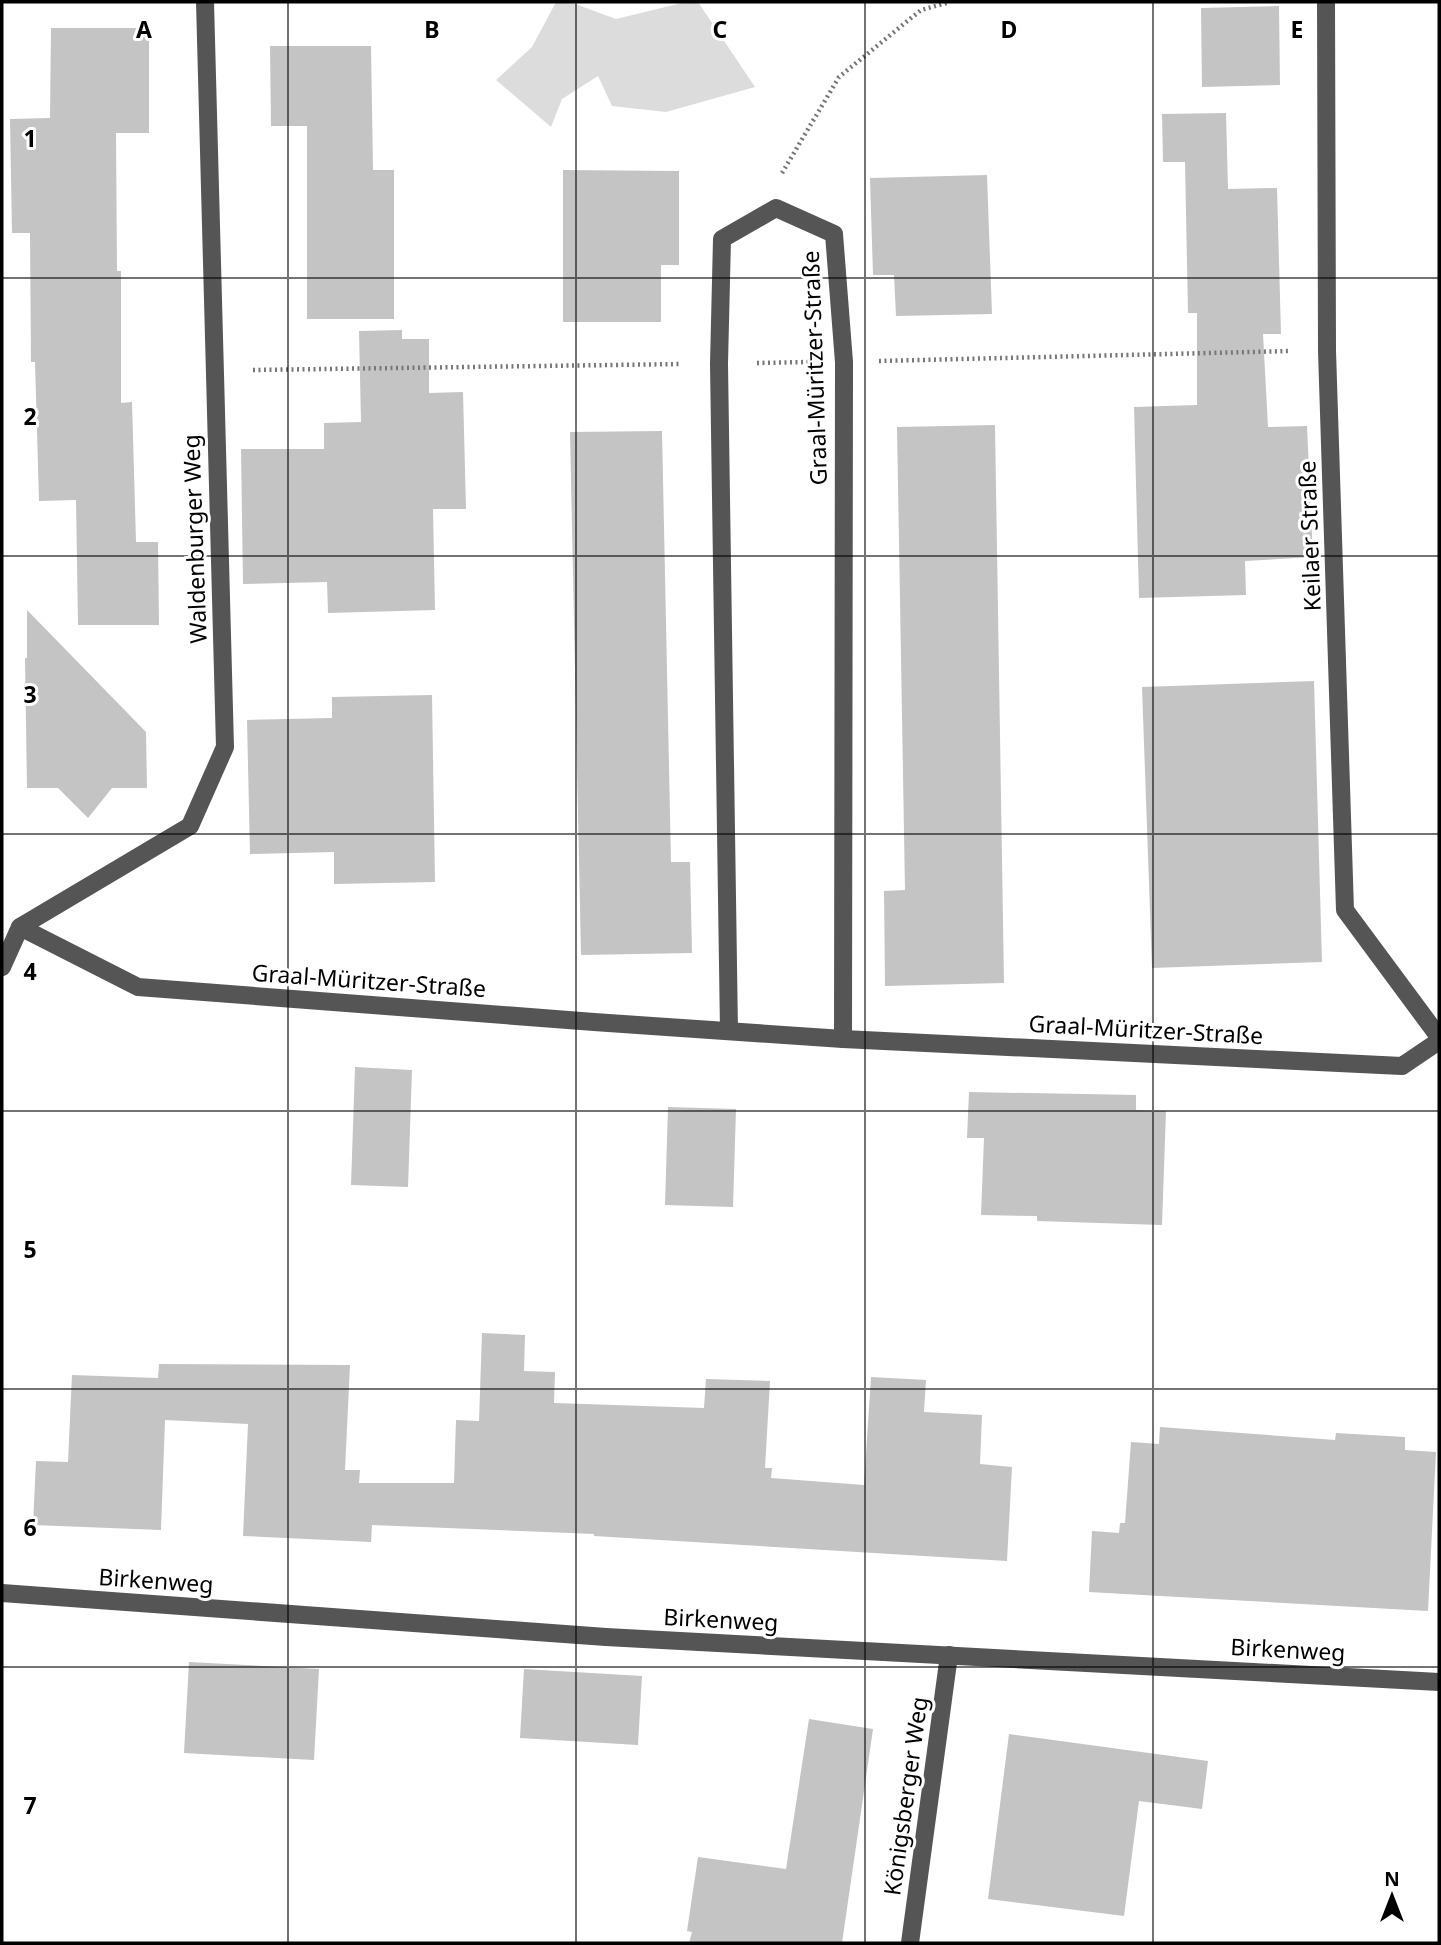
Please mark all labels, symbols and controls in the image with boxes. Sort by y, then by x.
text: A [136,13,152,45]
text: B [424,13,440,45]
text: C [713,13,728,45]
text: D [1001,13,1017,45]
text: E [1291,13,1303,45]
text: 1 [23,122,37,154]
street label: Graal-Müritzer-Straße [794,250,834,486]
text: 2 [23,400,37,432]
street label: Waldenburger Weg [174,434,214,644]
street label: Keilaer Straße [1290,460,1328,612]
text: 3 [23,678,37,710]
text: 4 [23,955,37,987]
street label: Graal-Müritzer-Straße [251,956,487,1004]
street label: Graal-Müritzer-Straße [1028,1007,1264,1051]
text: 5 [23,1233,37,1265]
text: 6 [23,1511,37,1543]
street label: Birkenweg [98,1560,214,1600]
street label: Birkenweg [663,1600,779,1638]
street label: Birkenweg [1230,1630,1346,1668]
street label: Königsberger Weg [875,1694,935,1898]
text: 7 [23,1789,37,1821]
north arrow [1357,1861,1427,1931]
text: N [1384,1866,1400,1892]

